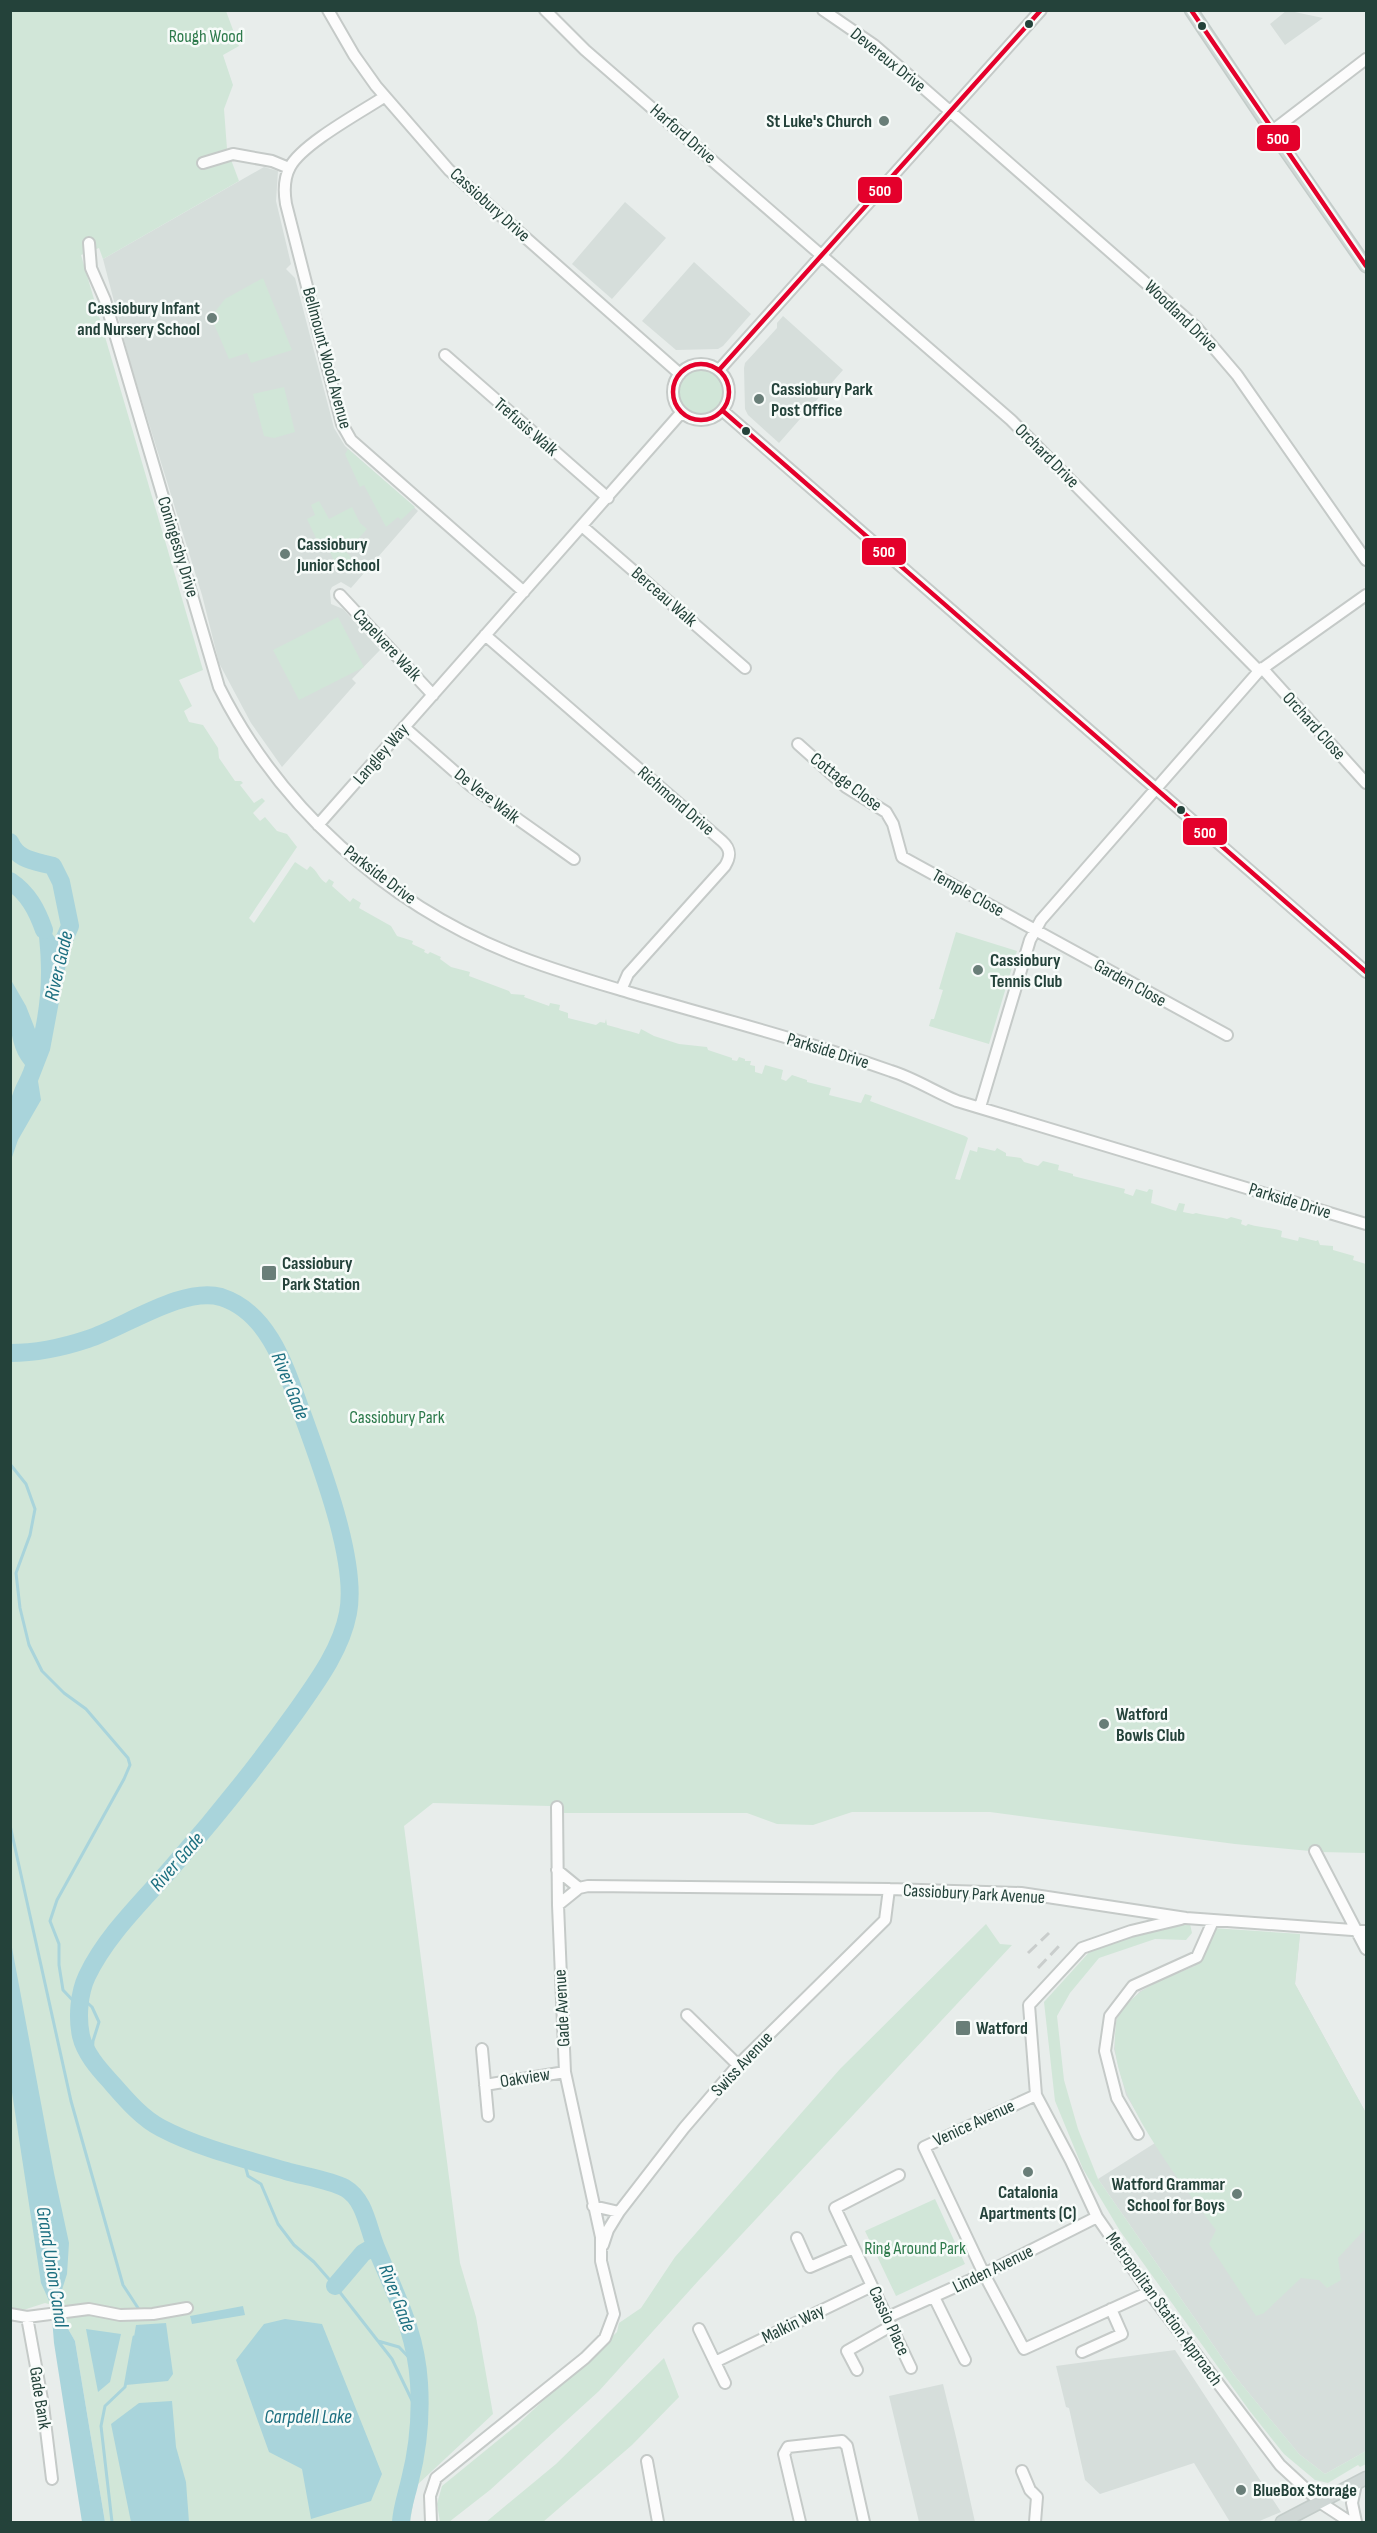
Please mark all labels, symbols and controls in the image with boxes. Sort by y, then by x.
unlabelled marker [1023,18,1035,30]
unlabelled marker [1196,20,1208,32]
street label: Devereux Drive [846,23,930,97]
park label: Rough Wood [169,26,243,47]
street label: Harford Drive [646,100,720,168]
place label: St Luke's Church [766,111,872,132]
marker: St Luke's Church [877,114,891,128]
line badge: 500 [1256,124,1301,152]
text: 500 [1267,130,1289,149]
street label: Cassiobury Drive [446,164,534,246]
line badge: 500 [857,176,903,204]
text: 500 [869,182,891,201]
street label: Woodland Drive [1140,276,1222,356]
street label: Bellmount Wood Avenue [298,285,356,431]
place label: Cassiobury Infant and Nursery School [77,298,200,340]
marker: Cassiobury Infant and Nursery School [205,311,219,325]
place label: Cassiobury Park Post Office [771,379,873,421]
marker: Cassiobury Park Post Office [752,392,766,406]
street label: Trefusis Walk [490,393,563,461]
street label: Orchard Drive [1010,419,1084,493]
unlabelled marker [740,425,752,437]
street label: Coningesby Drive [153,494,203,600]
place label: Cassiobury Junior School [296,534,380,576]
line badge: 500 [861,537,907,566]
text: 500 [873,543,895,562]
marker: Cassiobury Junior School [278,547,292,561]
street label: Berceau Walk [627,563,701,631]
street label: Capelvere Walk [348,605,426,685]
street label: Orchard Close [1278,688,1350,764]
street label: Langley Way [349,719,413,789]
street label: Cottage Close [806,748,886,816]
street label: Richmond Drive [633,762,719,840]
street label: De Vere Walk [450,764,524,828]
unlabelled marker [1175,804,1187,816]
line badge: 500 [1182,817,1228,846]
text: 500 [1194,824,1216,843]
street label: Parkside Drive [340,841,420,909]
street label: Temple Close [928,865,1008,921]
water label: River Gade [39,929,79,1003]
place label: Cassiobury Tennis Club [990,950,1063,992]
street label: Garden Close [1090,955,1170,1011]
marker: Cassiobury Tennis Club [971,963,985,977]
street label: Parkside Drive [784,1029,872,1073]
street label: Parkside Drive [1246,1179,1334,1223]
place label: Cassiobury Park Station [282,1253,360,1295]
marker: Cassiobury Park Station [260,1264,278,1282]
water label: River Gade [266,1349,314,1423]
park label: Cassiobury Park [349,1407,445,1428]
place label: Watford Bowls Club [1116,1704,1185,1746]
marker: Watford Bowls Club [1097,1717,1111,1731]
water label: River Gade [145,1827,209,1896]
street label: Cassiobury Park Avenue [902,1880,1046,1908]
street label: Gade Avenue [549,1969,575,2047]
place label: Watford [976,2018,1028,2039]
marker: Watford [954,2019,972,2037]
street label: Swiss Avenue [707,2027,777,2101]
street label: Oakview [499,2064,551,2092]
street label: Venice Avenue [930,2095,1018,2151]
marker: Catalonia Apartments (C) [1021,2165,1035,2179]
place label: Watford Grammar School for Boys [1112,2174,1225,2216]
place label: Catalonia Apartments (C) [979,2182,1076,2224]
marker: Watford Grammar School for Boys [1230,2187,1244,2201]
water label: Grand Union Canal [31,2205,74,2330]
street label: Metropolitan Station Approach [1101,2228,1227,2390]
park label: Ring Around Park [864,2238,966,2259]
street label: Linden Avenue [949,2240,1037,2298]
water label: River Gade [373,2261,421,2335]
street label: Cassio Place [864,2283,914,2359]
street label: Malkin Way [758,2300,828,2348]
street label: Gade Bank [25,2365,55,2431]
water label: Carpdell Lake [264,2405,352,2429]
place label: BlueBox Storage [1253,2480,1357,2501]
marker: BlueBox Storage [1234,2483,1248,2497]

